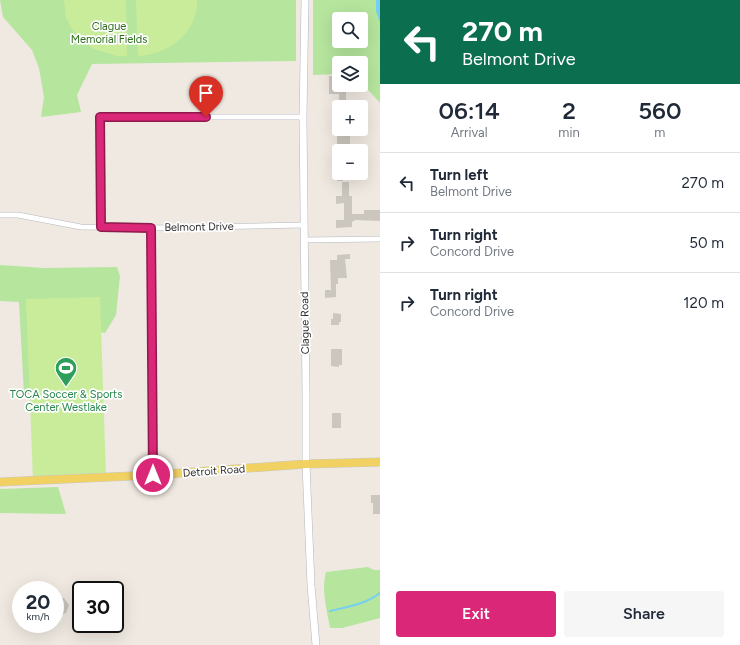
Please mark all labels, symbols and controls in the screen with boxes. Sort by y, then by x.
map controls [332,12,368,180]
button: search [332,12,368,48]
text: 270 m [462,14,543,48]
icon: left [396,16,448,68]
park label: Clague Memorial Fields [71,20,147,46]
text: Belmont Drive [462,48,575,70]
button: layers [332,56,368,92]
pin [189,76,223,117]
icon: arrive [195,82,217,104]
text: 06:14 [439,96,500,125]
text: 2 [562,96,576,125]
text: 560 [638,96,681,125]
button: + [332,100,368,136]
text: Arrival [451,125,488,140]
text: min [558,125,580,140]
text: m [654,125,665,140]
button: − [332,144,368,180]
text: Turn left [430,166,488,184]
icon: left [396,172,418,194]
text: 270 m [681,174,724,192]
text: Belmont Drive [430,184,512,199]
street label: Belmont Drive [164,220,234,234]
text: Turn right [430,226,498,244]
icon: right [396,232,418,254]
text: 50 m [689,234,724,252]
text: Concord Drive [430,244,514,259]
text: Turn right [430,286,498,304]
street label: Clague Road [298,292,312,354]
icon: right [396,292,418,314]
text: 120 m [683,294,724,312]
text: Concord Drive [430,304,514,319]
sports icon: TOCA Soccer & Sports Center Westlake [53,355,79,388]
place label: TOCA Soccer & Sports Center Westlake [10,388,122,414]
position arrow [132,454,174,496]
street label: Detroit Road [182,462,246,480]
speed limit sign: 30 [72,581,124,633]
text: 20 [26,590,50,614]
button: Exit [396,591,556,637]
button: Share [564,591,724,637]
text: km/h [27,610,49,623]

